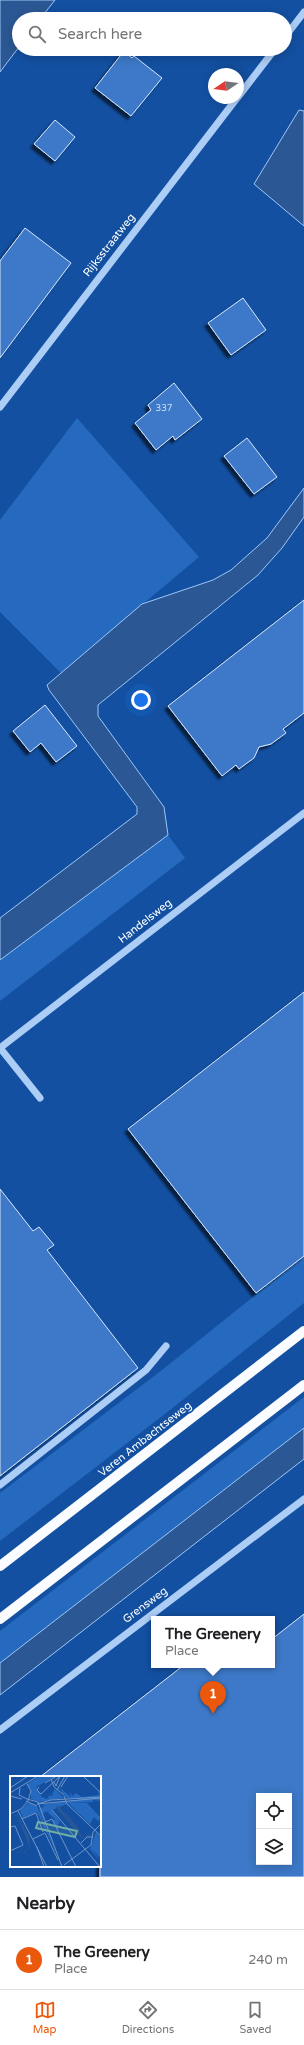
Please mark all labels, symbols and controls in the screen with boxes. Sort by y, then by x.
search box [12,12,292,56]
icon: search [26,23,48,45]
text: Search here [58,25,142,43]
north arrow [208,68,244,104]
street label: Rijksstraatweg [80,211,138,279]
house number: 337 [156,403,173,414]
your location [131,690,151,710]
street label: Handelsweg [116,896,174,946]
street label: Veren Ambachtseweg [96,1399,194,1479]
street label: Grensweg [120,1584,170,1626]
popup [151,1616,275,1668]
text: The Greenery [165,1625,261,1643]
text: Place [165,1643,199,1659]
pin: 1 [200,1681,226,1714]
inset map [10,1776,101,1867]
map controls [256,1793,292,1865]
button: locate [256,1793,292,1829]
button: layers [256,1829,292,1865]
text: Nearby [16,1893,75,1914]
text: The Greenery [54,1943,150,1961]
text: 1 [25,1952,33,1968]
text: 240 m [248,1952,288,1968]
text: Place [54,1961,87,1977]
tab: Map [33,1999,56,2036]
tab: Directions [122,1999,174,2036]
tab: Saved [240,1999,271,2036]

